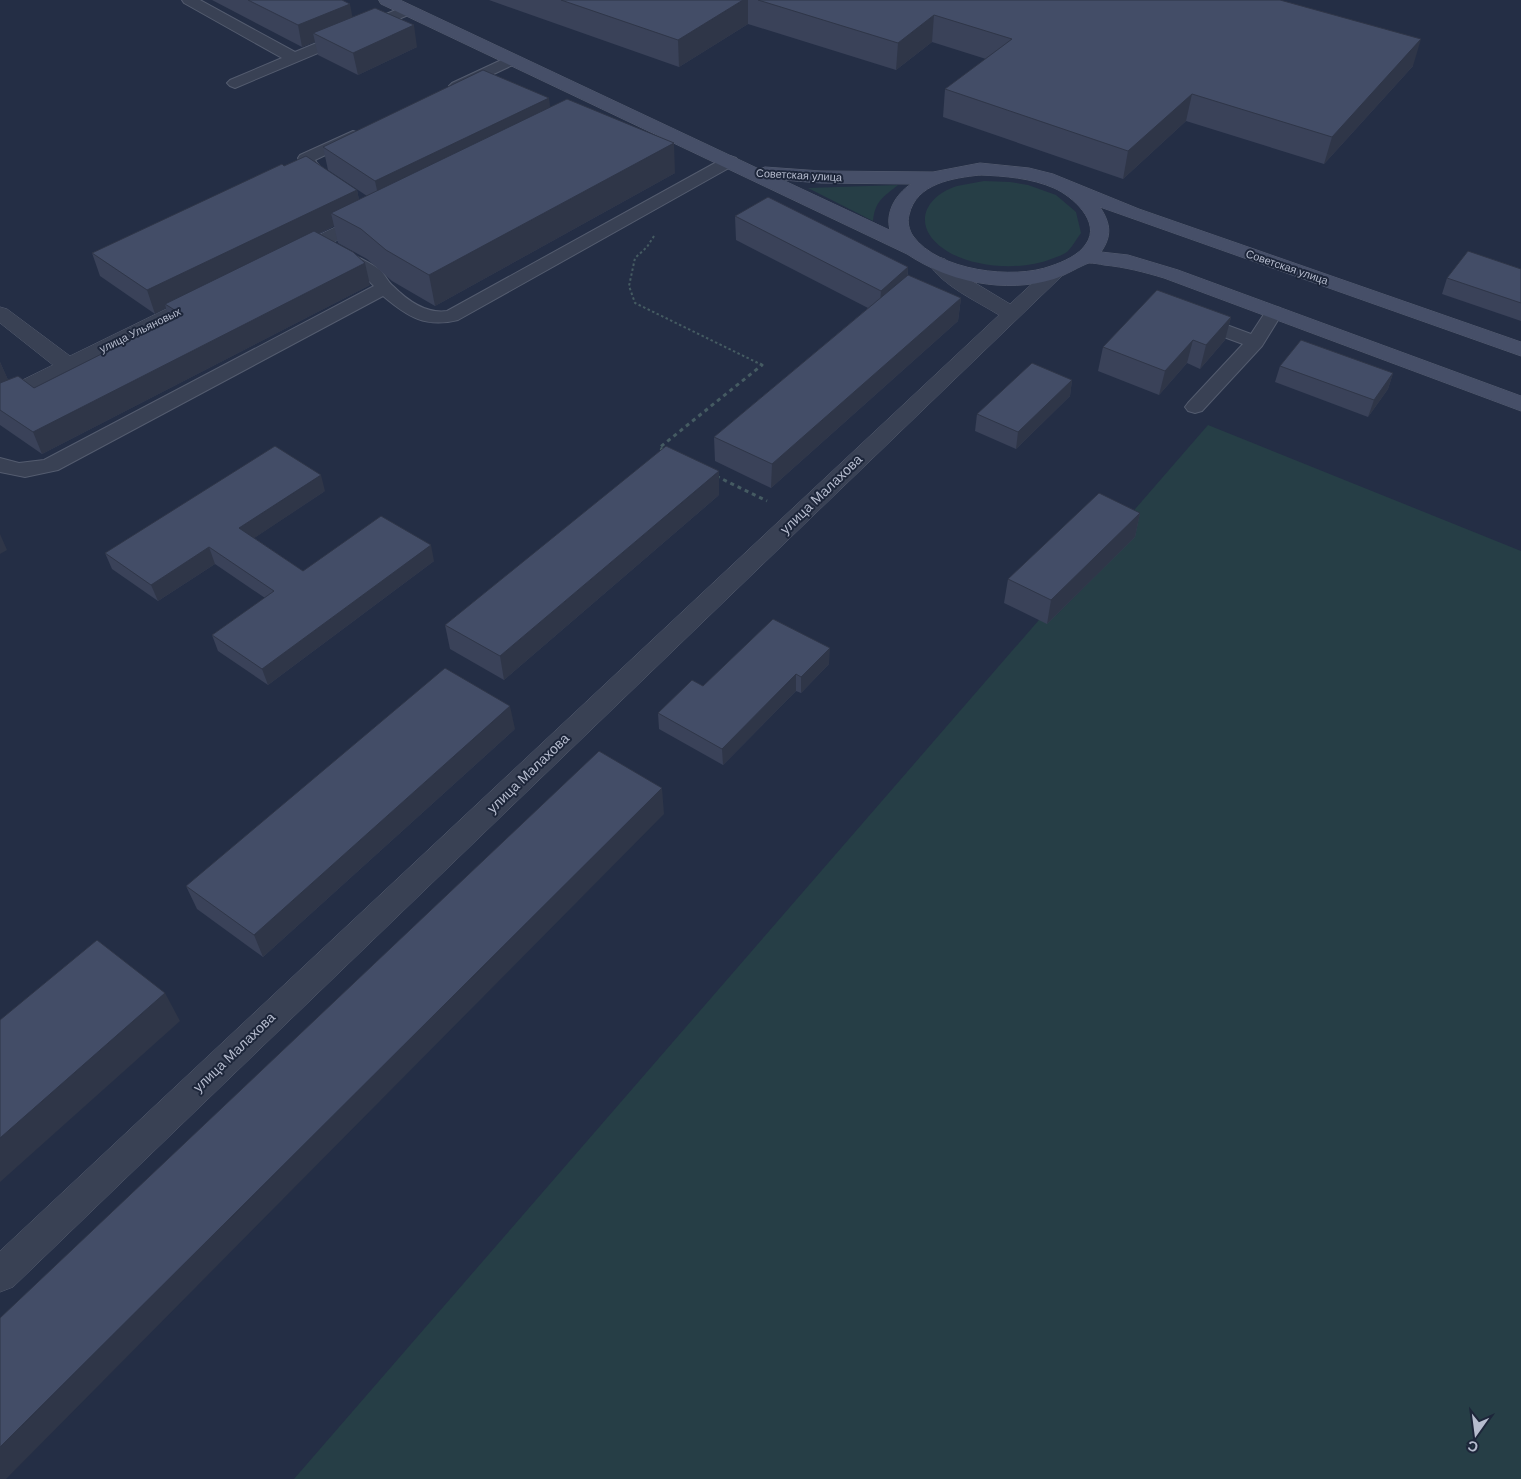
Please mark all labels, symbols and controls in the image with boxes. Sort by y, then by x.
street label: Советская улица [756,166,843,184]
street label: Советская улица [1244,246,1331,288]
street label: улица Ульяновых [97,304,183,356]
street label: улица Малахова [776,450,866,538]
street label: улица Малахова [483,729,573,817]
street label: улица Малахова [189,1008,279,1096]
north arrow [1451,1409,1501,1459]
text: С [1466,1437,1480,1457]

